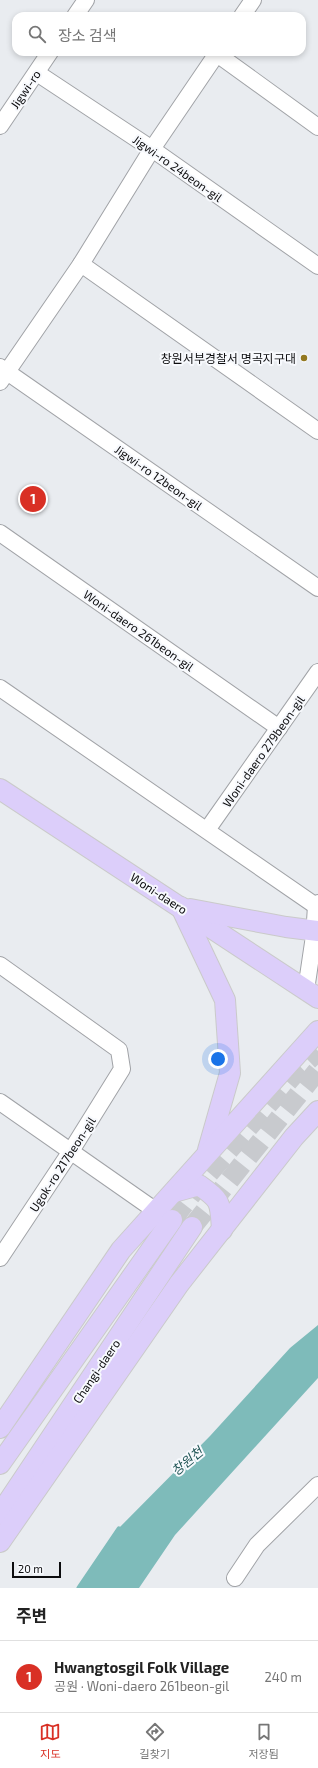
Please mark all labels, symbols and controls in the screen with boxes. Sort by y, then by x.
search box [12,12,306,56]
icon: search [26,23,48,45]
text: 장소 검색 [58,26,117,44]
street label: Jigwi-ro [7,67,43,111]
street label: Jigwi-ro 24beon-gil [131,132,226,204]
place label: 창원서부경찰서 명곡지구대 [161,351,296,365]
marker: 창원서부경찰서 명곡지구대 [299,353,309,363]
street label: Jigwi-ro 12beon-gil [113,442,206,513]
pin: 1 [20,484,46,514]
street label: Woni-daero 261beon-gil [81,587,197,674]
street label: Woni-daero 279beon-gil [219,692,307,809]
street label: Woni-daero [128,870,190,917]
your location [208,1049,228,1069]
street label: Ugok-ro 217beon-gil [26,1114,98,1214]
street label: Changi-daero [70,1336,123,1406]
water label: 창원천 [168,1443,207,1479]
scale bar [12,1560,61,1579]
text: 20 m [18,1562,43,1575]
text: 주변 [16,1605,47,1625]
text: Hwangtosgil Folk Village [54,1658,229,1676]
text: 1 [26,1669,32,1685]
text: 240 m [265,1669,302,1685]
text: 공원 · Woni-daero 261beon-gil [54,1678,229,1694]
tab: 지도 [39,1721,61,1761]
tab: 길찾기 [140,1721,170,1761]
tab: 저장됨 [248,1721,279,1761]

